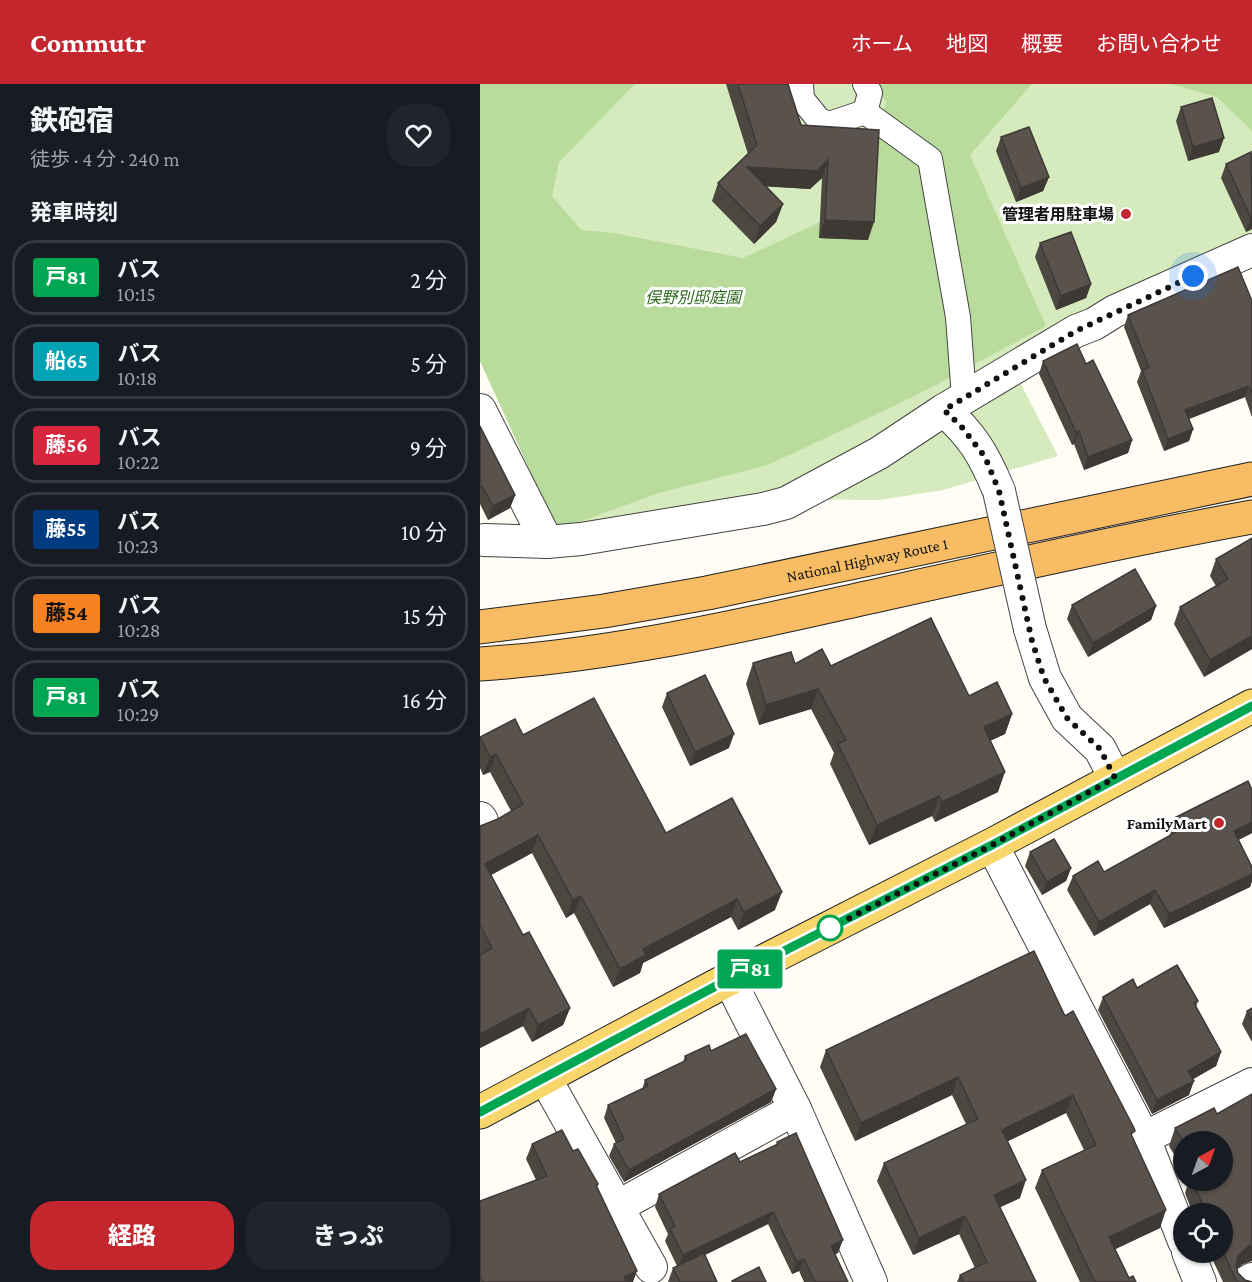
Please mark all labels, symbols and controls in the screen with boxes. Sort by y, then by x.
text: Commutr [30,27,146,58]
text: ホーム [851,32,913,56]
text: 地図 [946,32,988,56]
text: 概要 [1021,32,1063,56]
text: お問い合わせ [1096,32,1222,56]
button: heart [387,104,450,167]
text: 鉄砲宿 [30,105,114,136]
text: 徒歩 · 4 分 · 240 m [30,148,179,170]
text: 発車時刻 [30,200,118,225]
place label: 管理者用駐車場 [1002,206,1114,223]
marker: 管理者用駐車場 [1119,207,1133,221]
text: バス [117,257,161,282]
your location [1178,261,1208,291]
text: 戸81 [45,265,87,289]
text: 2 分 [410,268,447,293]
text: 10:15 [117,283,156,305]
park label: 俣野別邸庭園 [645,289,743,306]
text: バス [117,341,161,366]
text: 船65 [45,349,87,373]
text: 5 分 [410,352,447,377]
text: 10:18 [117,367,157,389]
text: バス [118,425,162,450]
text: 藤56 [45,433,88,457]
text: 9 分 [410,436,447,461]
text: 10:22 [118,451,159,473]
text: バス [117,509,161,534]
text: 藤55 [45,517,87,541]
text: 10 分 [401,520,447,545]
text: 10:23 [117,535,159,557]
street label: National Highway Route 1 [785,535,949,585]
text: バス [118,593,162,618]
text: 藤54 [45,601,88,625]
text: 15 分 [403,604,447,629]
text: 10:28 [118,619,160,641]
text: バス [117,677,161,702]
text: 戸81 [45,685,87,709]
text: 16 分 [402,688,447,713]
text: 10:29 [117,703,159,725]
place label: FamilyMart [1127,815,1207,832]
marker: FamilyMart [1212,816,1226,830]
unlabelled marker [817,915,843,941]
line badge: 戸81 [716,950,784,988]
text: 戸81 [729,957,771,981]
north arrow [1173,1131,1233,1191]
map controls [1173,1131,1233,1263]
button: 経路 [30,1201,234,1270]
button: きっぷ [246,1201,450,1270]
button: locate [1173,1203,1233,1263]

